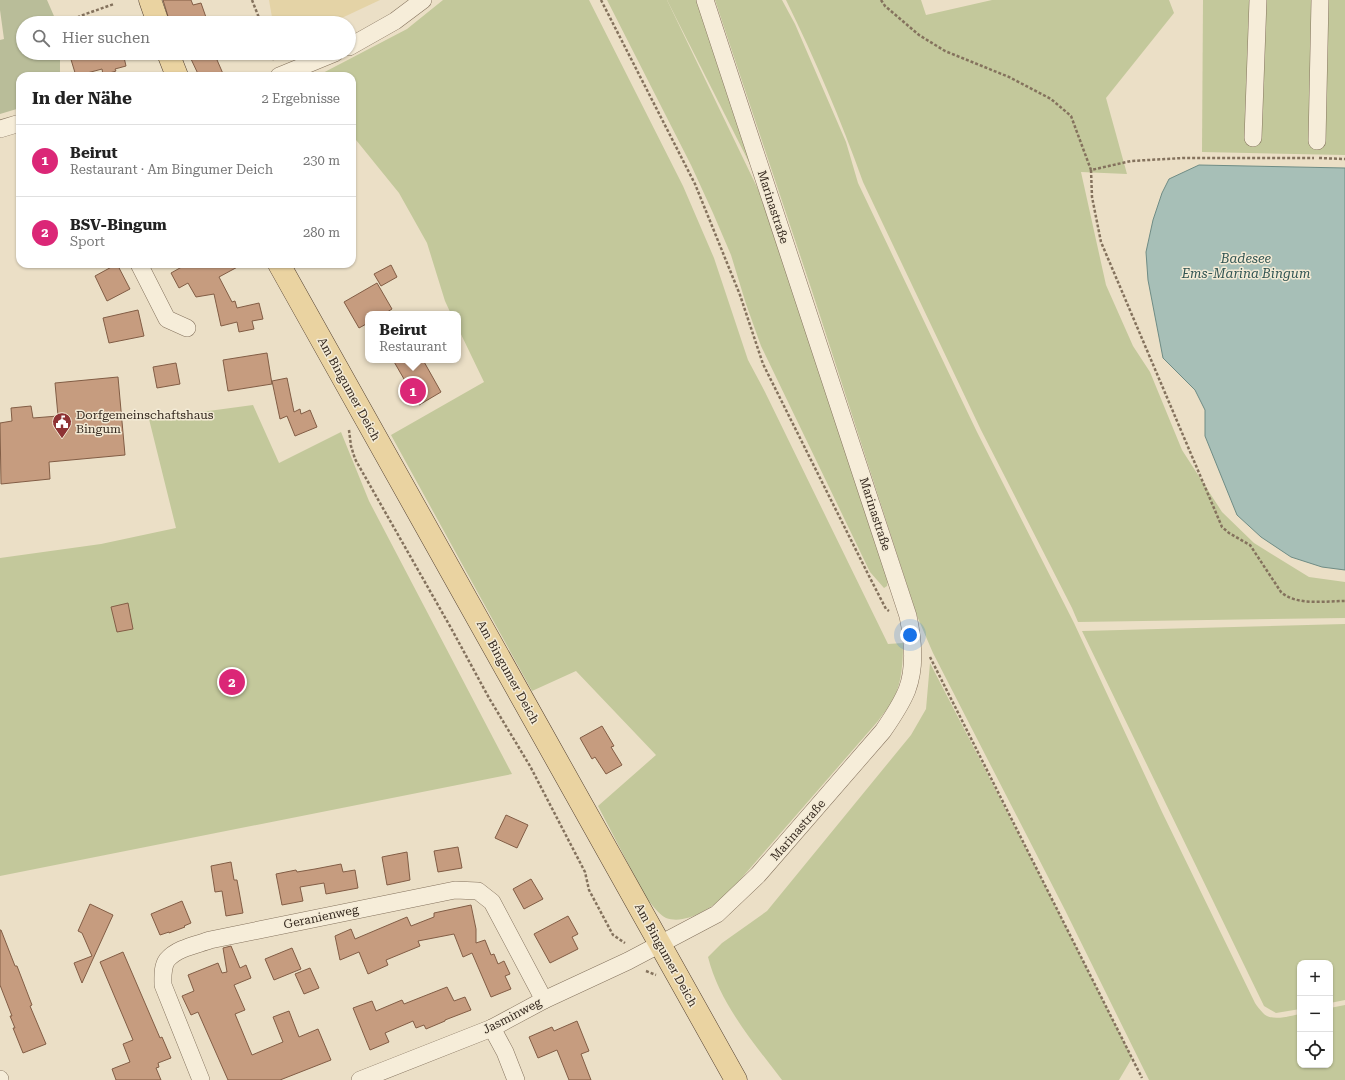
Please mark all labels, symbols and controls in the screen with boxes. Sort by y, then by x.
search box [16,16,356,60]
icon: search [30,27,52,49]
text: Hier suchen [62,29,150,47]
text: In der Nähe [32,88,132,108]
text: 2 Ergebnisse [262,91,340,106]
text: Beirut [70,144,118,162]
text: 1 [41,153,49,168]
text: 230 m [303,153,340,168]
text: Restaurant · Am Bingumer Deich [70,162,273,177]
street label: Marinastraße [755,169,792,246]
text: BSV-Bingum [70,216,167,234]
text: 2 [41,225,49,240]
text: 280 m [303,225,340,240]
text: Sport [70,234,105,249]
water label: Badesee Ems-Marina Bingum [1181,251,1310,281]
popup [365,311,461,363]
text: Beirut [379,321,427,339]
street label: Am Bingumer Deich [315,335,383,443]
text: Restaurant [379,339,447,354]
pin: 1 [400,376,426,406]
place label: Dorfgemeinschaftshaus Bingum [76,408,214,436]
public building icon: Dorfgemeinschaftshaus Bingum [51,411,73,439]
street label: Marinastraße [857,476,894,553]
street label: Am Bingumer Deich [474,618,542,726]
your location [900,625,920,645]
pin: 2 [219,667,245,697]
street label: Marinastraße [768,796,829,863]
street label: Am Bingumer Deich [632,901,700,1009]
street label: Geranienweg [282,902,360,932]
map controls [1297,960,1333,1068]
button: + [1297,960,1333,996]
street label: Jasminweg [480,995,544,1037]
button: − [1297,996,1333,1032]
button: locate [1297,1032,1333,1068]

